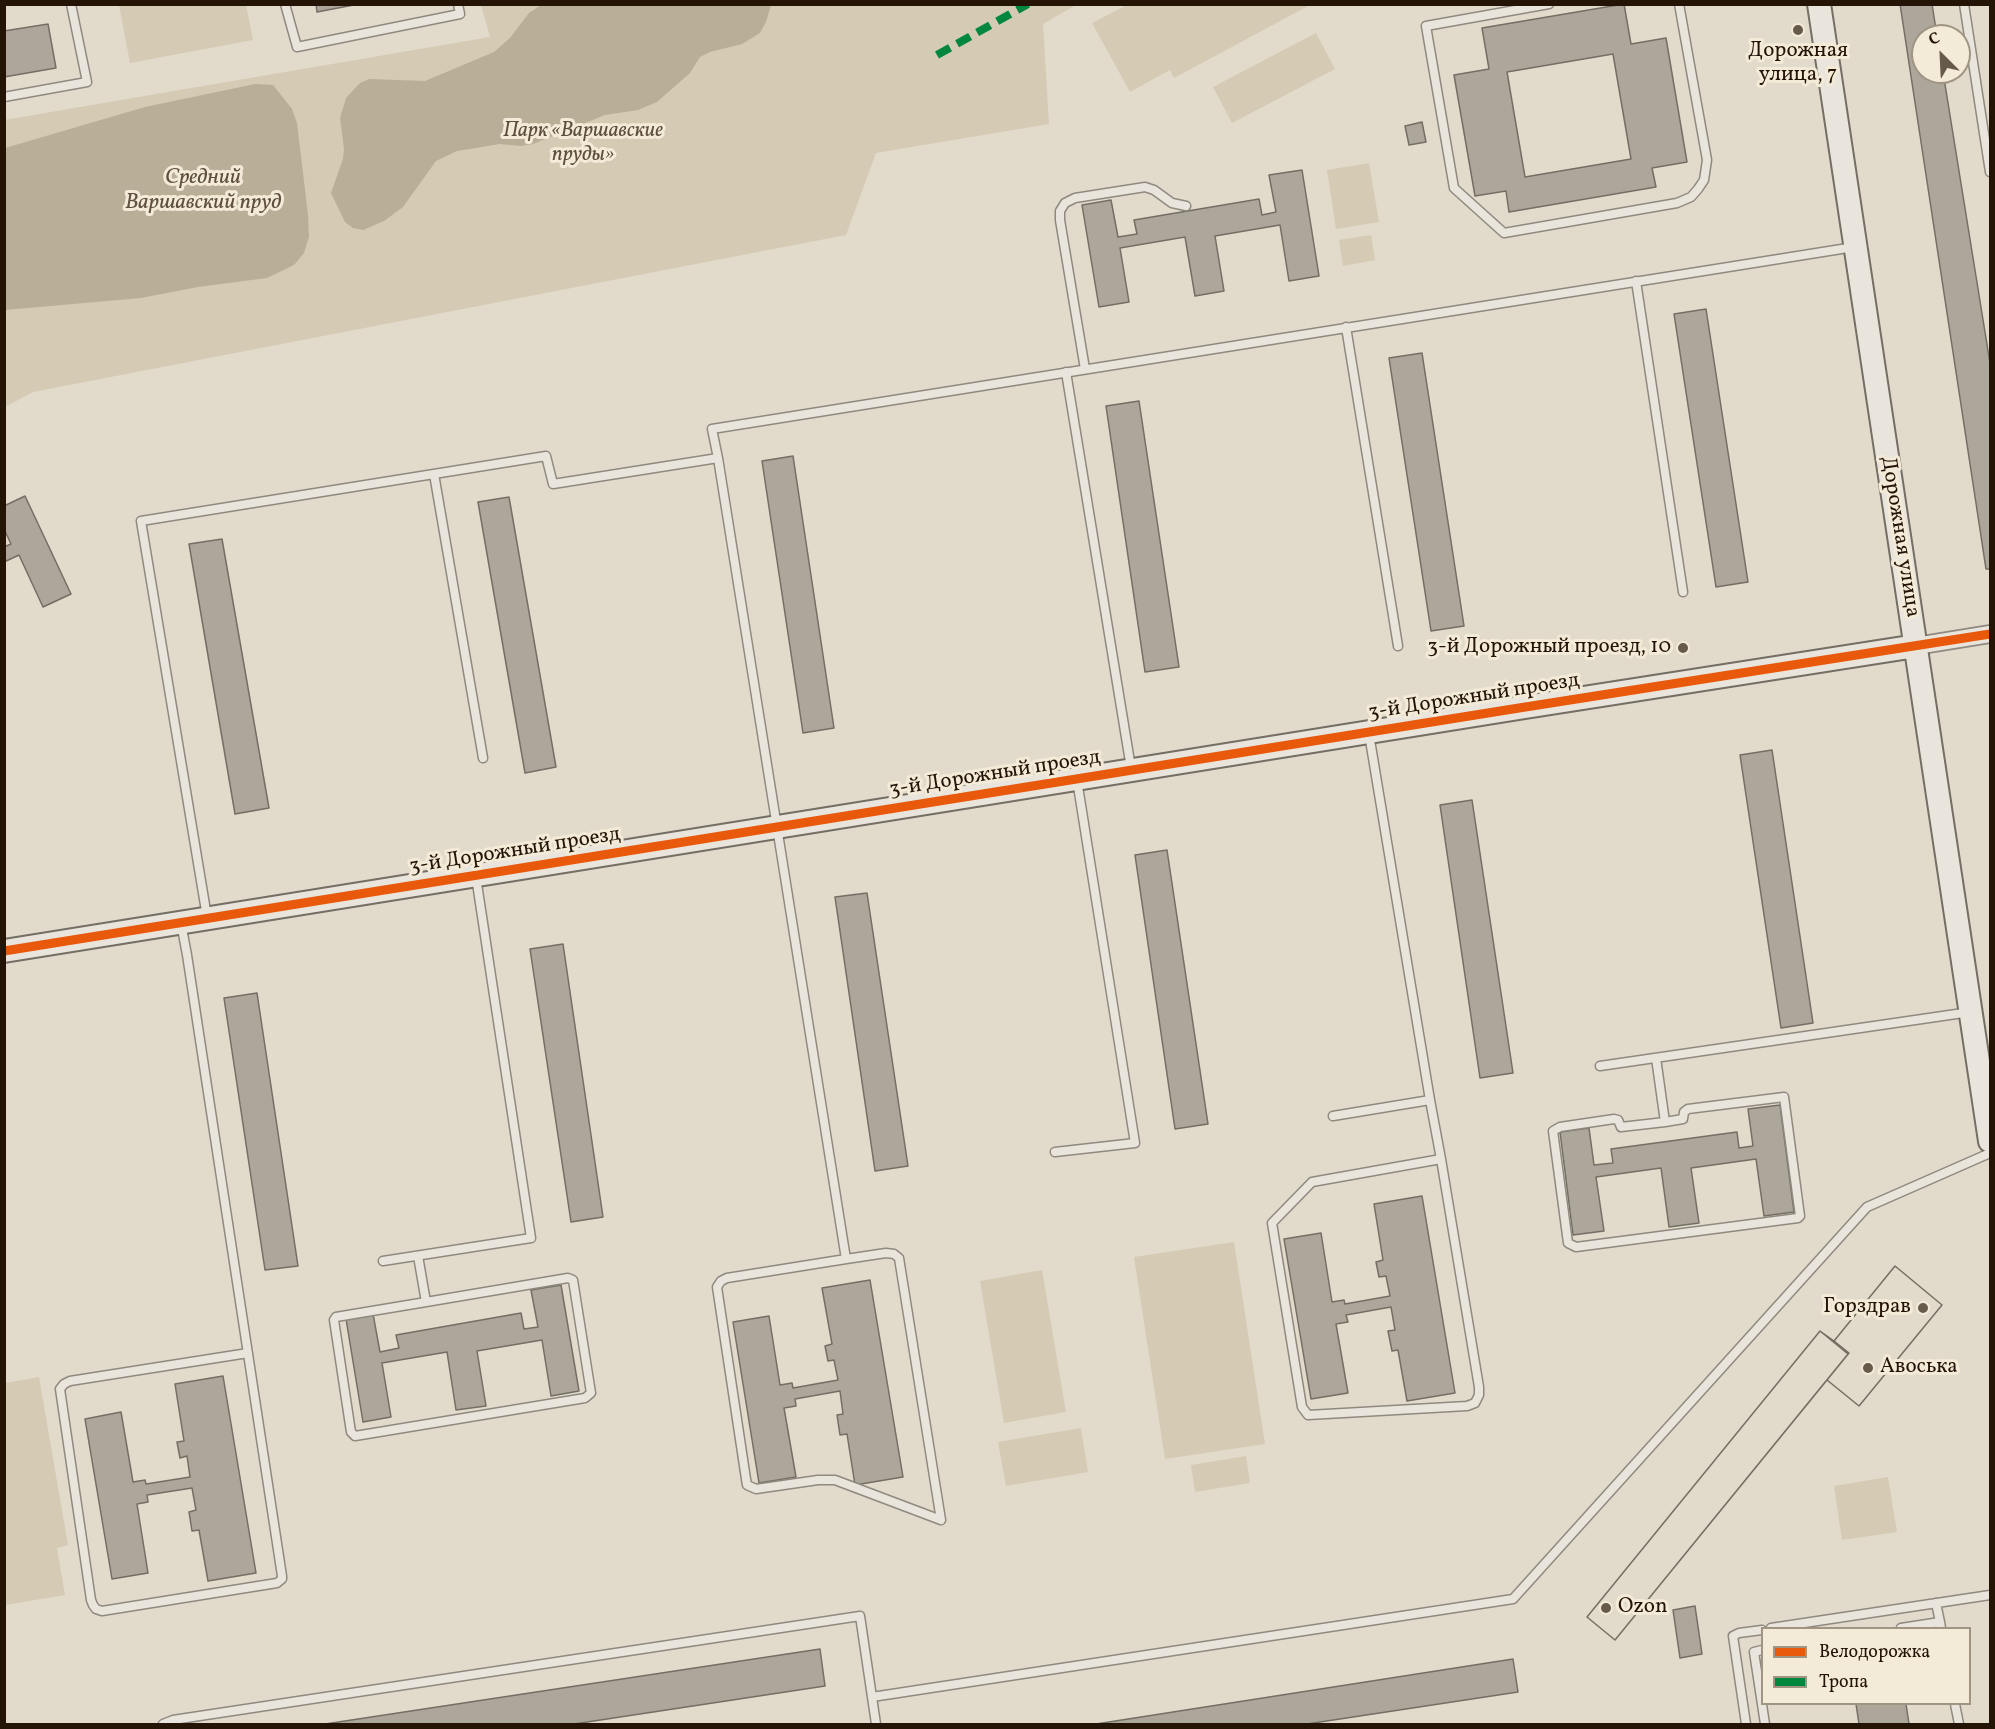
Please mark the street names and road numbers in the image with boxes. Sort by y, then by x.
street label: Дорожная улица [1874,455,1924,619]
street label: 3-й Дорожный проезд [1367,669,1581,727]
street label: 3-й Дорожный проезд [888,746,1102,804]
street label: 3-й Дорожный проезд [408,823,622,881]

